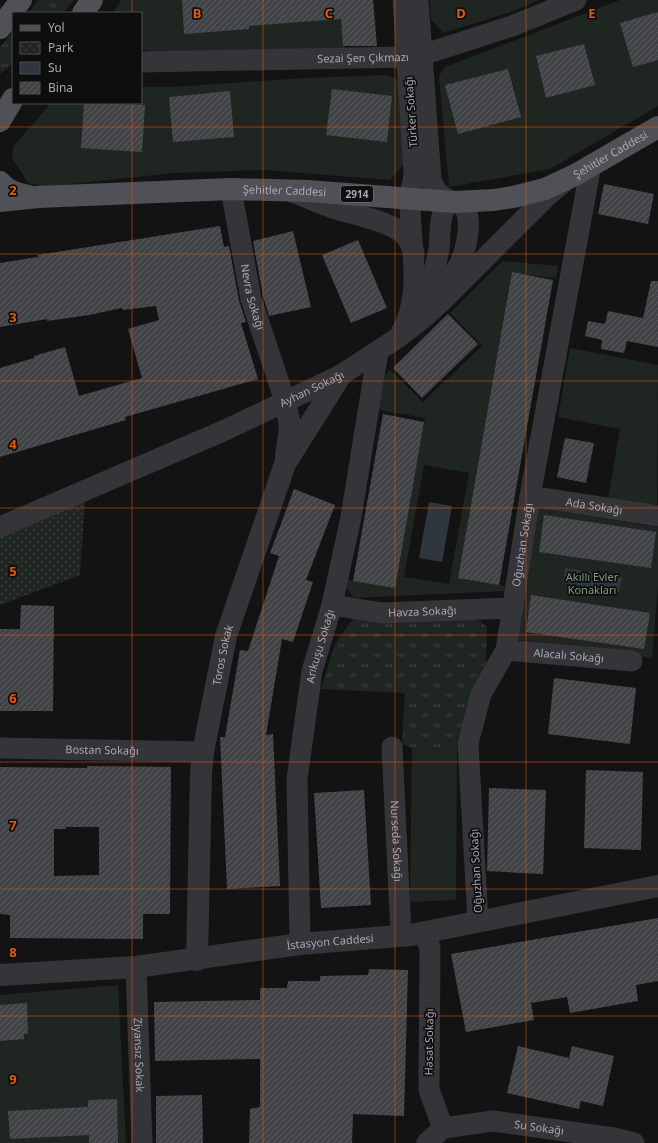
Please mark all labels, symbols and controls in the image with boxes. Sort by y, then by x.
text: B [193,4,201,22]
text: C [325,4,333,22]
text: D [456,4,466,22]
text: E [588,4,596,22]
legend [12,12,142,104]
text: Yol [48,19,65,36]
text: Park [48,39,74,56]
street label: Sezai Şen Çıkmazı [317,49,410,66]
text: Su [48,59,62,76]
street label: Türker Sokağı [401,76,420,148]
text: Bina [48,79,73,96]
street label: Şehitler Caddesi [570,127,650,182]
text: 2 [9,181,17,199]
street label: Şehitler Caddesi [243,181,327,199]
road number: 2914 [341,186,373,202]
street label: Nevra Sokağı [238,262,269,332]
text: 3 [9,308,17,326]
street label: Ayhan Sokağı [277,367,347,410]
text: 4 [9,435,17,453]
street label: Ada Sokağı [565,494,624,517]
street label: Oğuzhan Sokağı [508,502,536,588]
text: 5 [9,562,17,580]
park label: Akıllı Evler Konakları [566,569,619,597]
street label: Havza Sokağı [388,602,457,620]
street label: Arıkuşu Sokağı [302,607,337,684]
street label: Toros Sokak [208,622,236,687]
street label: Alacalı Sokağı [533,644,605,666]
text: 6 [9,689,17,707]
street label: Bostan Sokağı [65,741,139,758]
street label: Nurseda Sokağı [388,800,406,882]
text: 7 [9,816,17,834]
street label: Oğuzhan Sokağı [466,829,485,914]
street label: İstasyon Caddesi [285,930,374,953]
text: 8 [9,943,17,961]
street label: Hasat Sokağı [420,1008,437,1076]
street label: Ziyansız Sokak [131,1017,148,1093]
text: 9 [9,1070,17,1088]
street label: Su Sokağı [513,1116,565,1138]

